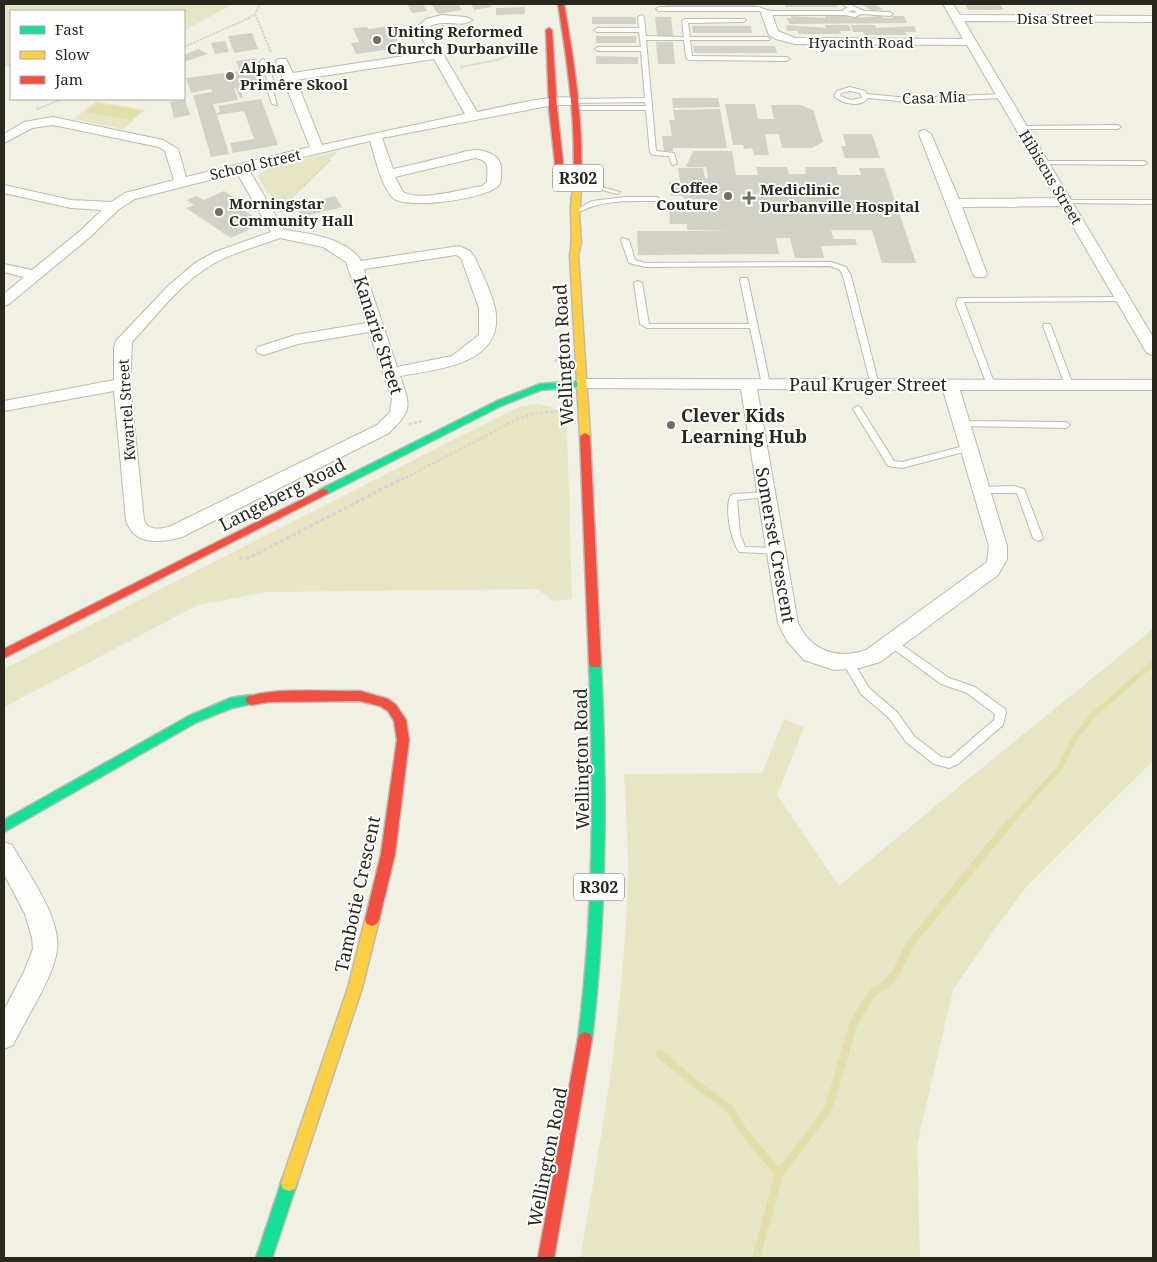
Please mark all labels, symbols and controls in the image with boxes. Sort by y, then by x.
street label: Disa Street [1017,8,1093,28]
legend [10,10,185,100]
text: Fast [55,19,84,39]
place label: Uniting Reformed Church Durbanville [387,21,538,58]
street label: Hyacinth Road [808,32,914,52]
marker: Uniting Reformed Church Durbanville [371,34,383,46]
text: Slow [55,44,89,64]
place label: Alpha Primêre Skool [240,57,349,94]
text: Jam [54,69,83,89]
marker: Alpha Primêre Skool [224,70,236,82]
street label: Casa Mia [902,86,966,108]
street label: Hibiscus Street [1015,126,1087,228]
street label: School Street [208,144,302,184]
road number: R302 [553,164,603,192]
place label: Coffee Couture [656,177,718,214]
place label: Mediclinic Durbanville Hospital [760,179,920,216]
marker: Coffee Couture [722,190,734,202]
marker: Mediclinic Durbanville Hospital [742,191,756,205]
place label: Morningstar Community Hall [229,193,354,230]
marker: Morningstar Community Hall [213,206,225,218]
street label: Kanarie Street [349,273,409,397]
street label: Wellington Road [547,283,579,427]
street label: Kwartel Street [112,358,140,462]
street label: Paul Kruger Street [789,372,947,396]
place label: Clever Kids Learning Hub [681,403,807,448]
marker: Clever Kids Learning Hub [665,419,677,431]
street label: Langeberg Road [215,452,349,536]
street label: Somerset Crescent [750,465,802,625]
street label: Wellington Road [568,688,594,830]
street label: Tambotie Crescent [329,814,385,974]
road number: R302 [574,874,624,900]
street label: Wellington Road [522,1085,572,1229]

